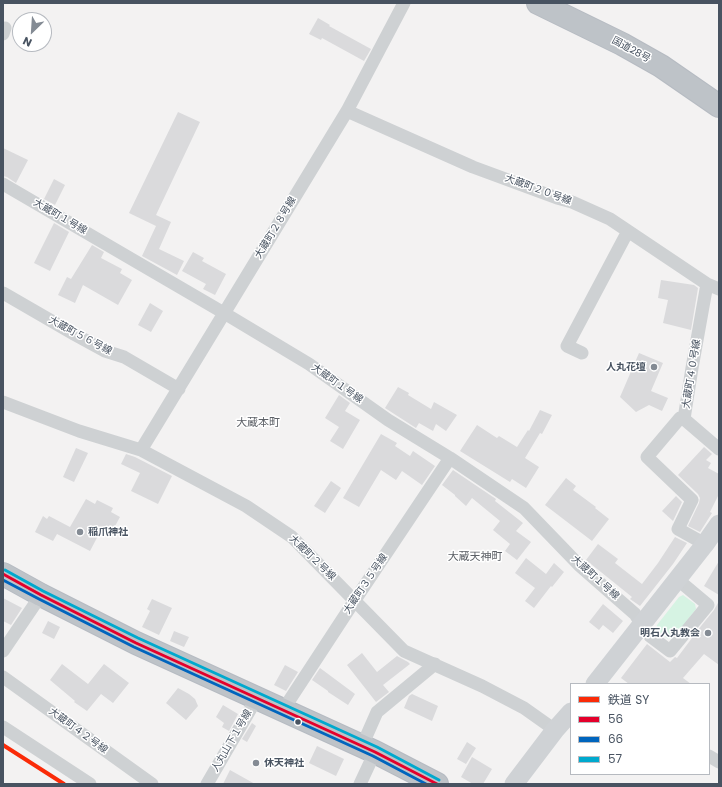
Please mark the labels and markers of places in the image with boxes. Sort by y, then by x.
place label: 人丸花壇 [606,361,646,373]
marker: 人丸花壇 [649,362,659,372]
place label: 稲爪神社 [88,526,128,538]
marker: 稲爪神社 [75,527,85,537]
place label: 明石人丸教会 [640,627,700,639]
marker: 明石人丸教会 [703,628,713,638]
unlabelled marker [293,717,303,727]
place label: 休天神社 [264,757,304,769]
marker: 休天神社 [251,758,261,768]

